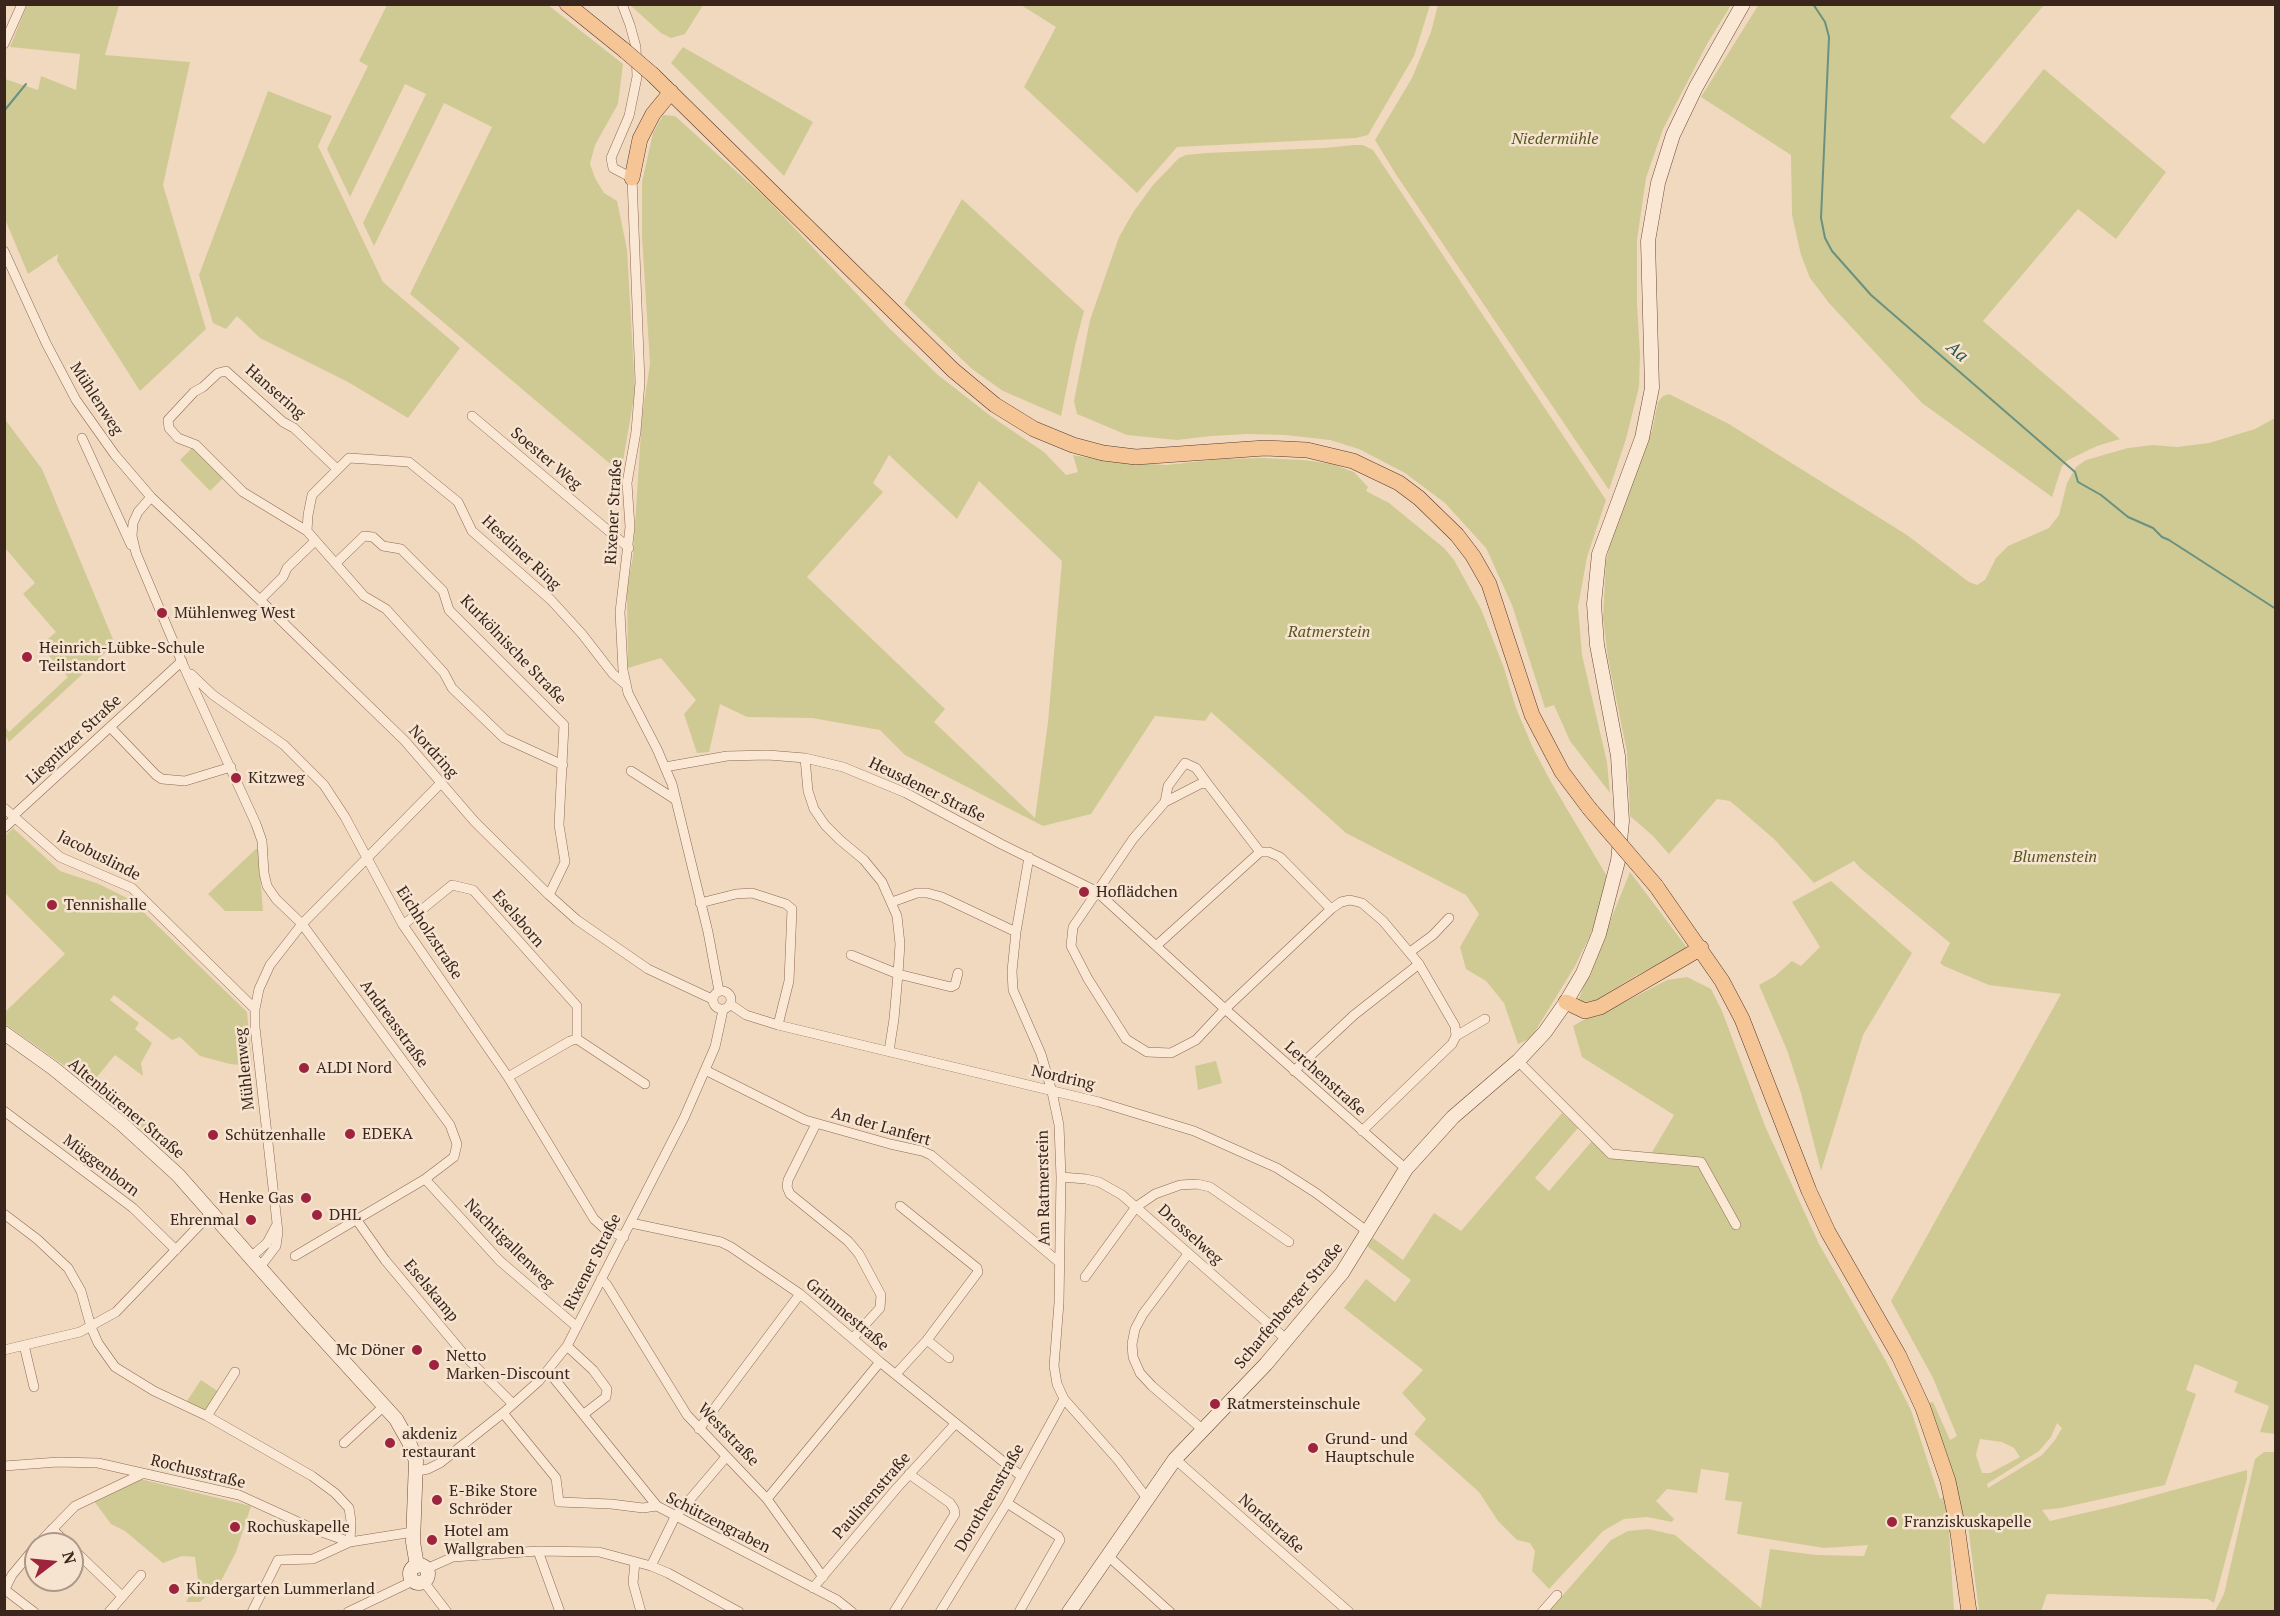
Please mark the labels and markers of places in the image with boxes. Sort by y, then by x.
place label: Mühlenweg West [174,603,295,623]
marker: Mühlenweg West [155,606,169,620]
place label: Heinrich-Lübke-Schule Teilstandort [39,638,205,676]
marker: Heinrich-Lübke-Schule Teilstandort [20,650,34,664]
place label: Kitzweg [248,768,305,788]
marker: Kitzweg [229,771,243,785]
place label: Hoflädchen [1096,882,1178,902]
marker: Hoflädchen [1077,885,1091,899]
place label: Tennishalle [64,895,147,915]
marker: Tennishalle [45,898,59,912]
place label: ALDI Nord [316,1058,392,1078]
marker: ALDI Nord [297,1061,311,1075]
place label: EDEKA [362,1124,413,1144]
place label: Schützenhalle [225,1125,326,1145]
marker: EDEKA [343,1127,357,1141]
marker: Schützenhalle [206,1128,220,1142]
place label: Henke Gas [219,1188,294,1208]
marker: Henke Gas [299,1191,313,1205]
place label: DHL [329,1205,361,1225]
marker: DHL [310,1208,324,1222]
place label: Ehrenmal [170,1210,239,1230]
marker: Ehrenmal [244,1213,258,1227]
place label: Mc Döner [336,1340,405,1360]
marker: Mc Döner [410,1343,424,1357]
place label: Netto Marken-Discount [446,1346,570,1384]
marker: Netto Marken-Discount [427,1358,441,1372]
place label: Ratmersteinschule [1227,1394,1360,1414]
marker: Ratmersteinschule [1208,1397,1222,1411]
place label: akdeniz restaurant [402,1424,476,1462]
place label: Grund- und Hauptschule [1325,1429,1415,1467]
marker: akdeniz restaurant [383,1436,397,1450]
marker: Grund- und Hauptschule [1306,1441,1320,1455]
place label: E-Bike Store Schröder [449,1481,537,1519]
marker: E-Bike Store Schröder [430,1493,444,1507]
place label: Franziskuskapelle [1904,1512,2031,1532]
marker: Franziskuskapelle [1885,1515,1899,1529]
place label: Rochuskapelle [247,1517,350,1537]
marker: Rochuskapelle [228,1520,242,1534]
place label: Hotel am Wallgraben [444,1521,525,1559]
marker: Hotel am Wallgraben [425,1533,439,1547]
place label: Kindergarten Lummerland [186,1579,375,1599]
marker: Kindergarten Lummerland [167,1582,181,1596]

